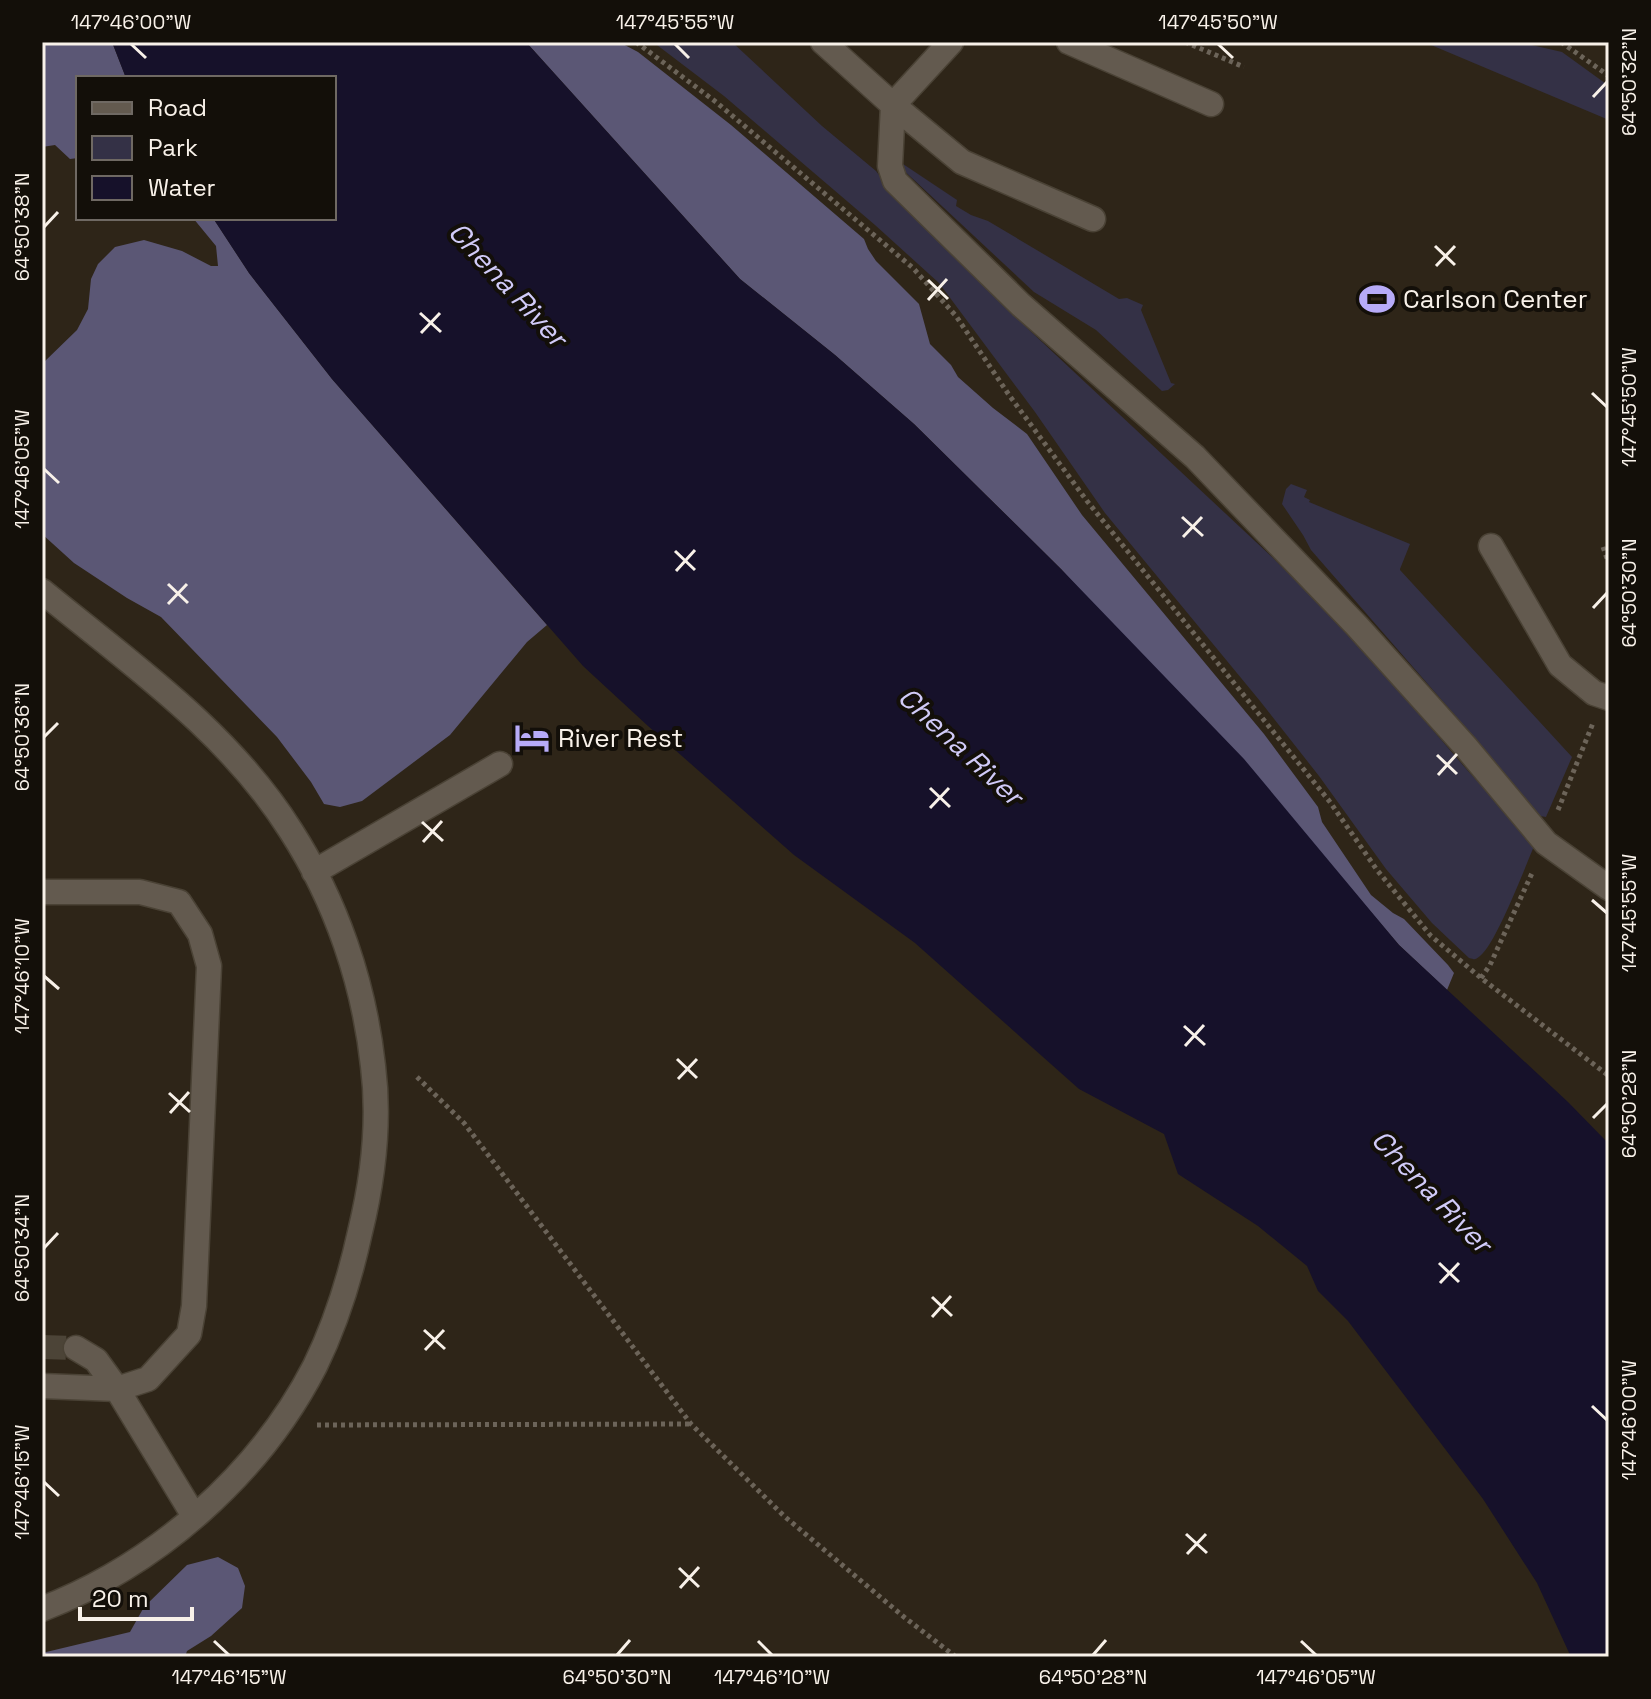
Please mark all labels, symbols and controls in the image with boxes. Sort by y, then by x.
text: 147°46'00"W [71,9,191,35]
text: 147°45'55"W [616,9,734,35]
text: 147°45'50"W [1158,9,1278,35]
text: 64°50'32"N [1616,28,1642,136]
legend [76,76,336,220]
text: Road [148,92,207,123]
text: Park [148,132,198,163]
text: Water [148,172,216,203]
text: 64°50'38"N [9,173,35,281]
water label: Chena River [441,214,578,357]
sports icon: Carlson Center [1358,280,1396,318]
place label: Carlson Center [1403,282,1588,316]
text: 147°45'50"W [1616,347,1642,467]
text: 147°46'05"W [9,409,35,529]
text: 64°50'30"N [1616,539,1642,647]
water label: Chena River [891,679,1034,816]
text: 64°50'36"N [9,683,35,791]
hotel icon: River Rest [513,719,551,757]
place label: River Rest [558,721,683,755]
text: 147°45'55"W [1616,854,1642,972]
text: 147°46'10"W [9,918,35,1034]
text: 64°50'28"N [1616,1050,1642,1158]
water label: Chena River [1364,1122,1502,1263]
text: 64°50'34"N [9,1194,35,1302]
text: 147°46'00"W [1616,1360,1642,1480]
text: 147°46'15"W [9,1424,35,1540]
scale bar [80,1571,192,1621]
text: 20 m [92,1583,149,1614]
text: 147°46'15"W [171,1664,287,1690]
text: 64°50'30"N [563,1664,671,1690]
text: 147°46'10"W [714,1664,830,1690]
text: 64°50'28"N [1039,1664,1147,1690]
text: 147°46'05"W [1256,1664,1376,1690]

